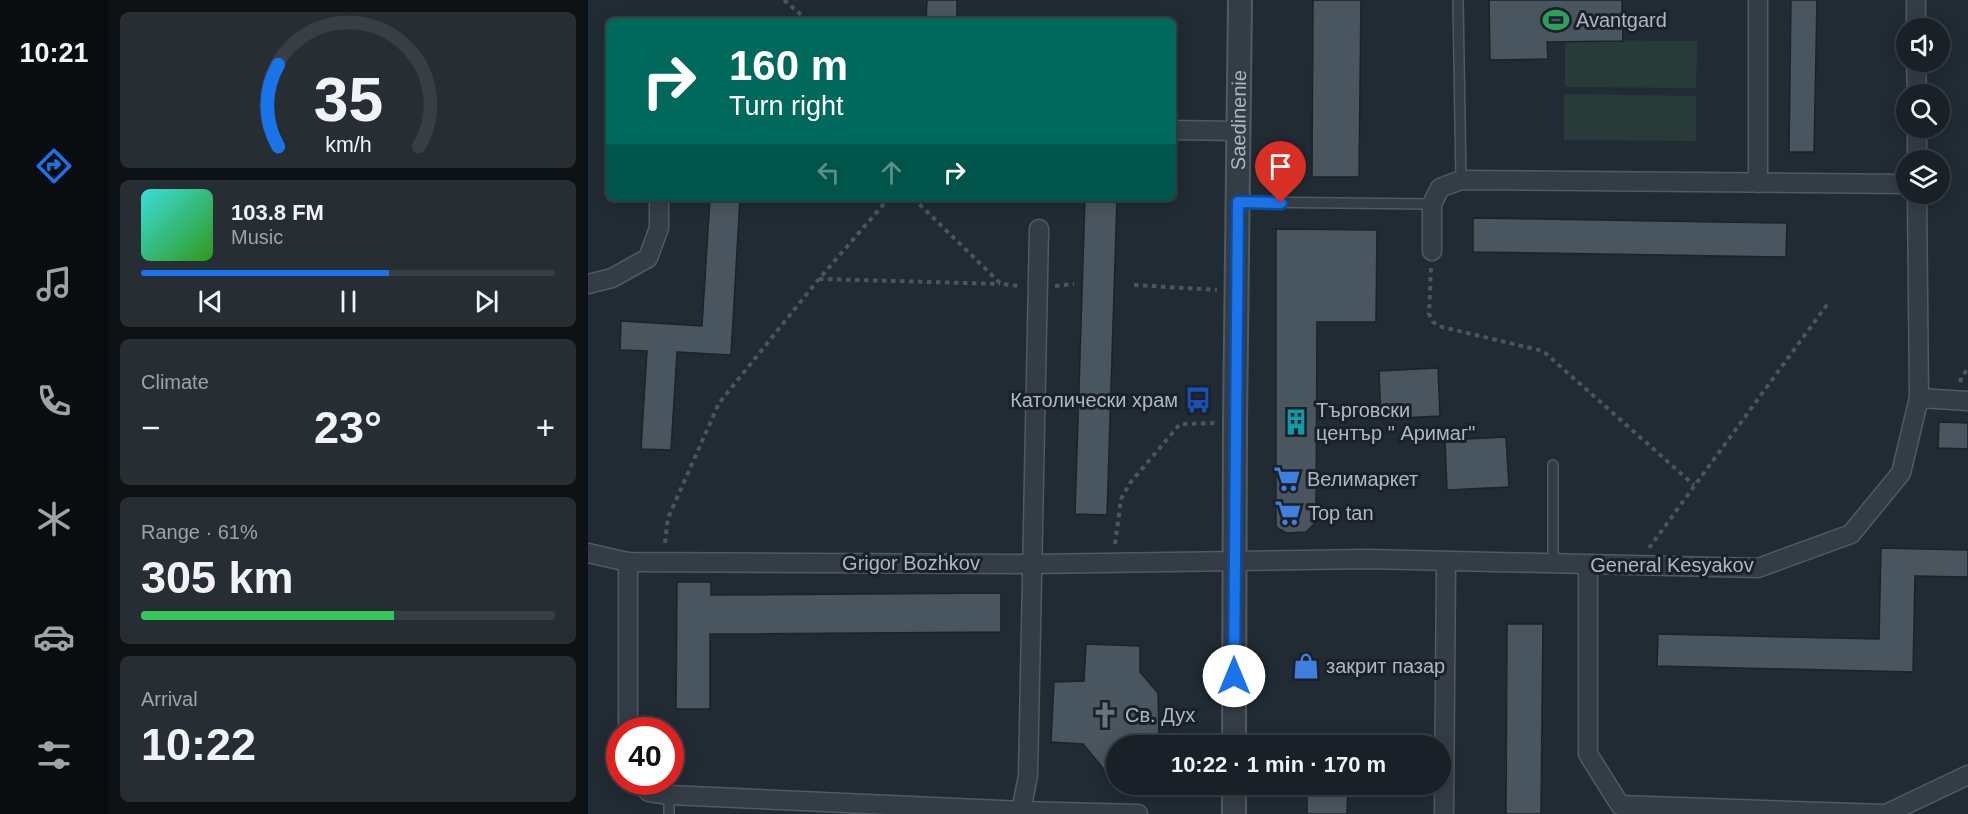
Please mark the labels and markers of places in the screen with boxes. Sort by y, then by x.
sports icon: Avantgard [1541,5,1571,35]
place label: Avantgard [1576,9,1667,31]
pin [1255,141,1306,203]
bus stop icon: Католически храм [1183,385,1213,415]
place label: Католически храм [1010,389,1178,411]
place label: Търговски център " Аримаг" [1316,399,1475,444]
building icon: Търговски център " Аримаг" [1281,407,1311,437]
supermarket icon: Велимаркет [1272,464,1302,494]
place label: Велимаркет [1307,468,1418,490]
supermarket icon: Top tan [1273,498,1303,528]
place label: Top tan [1308,502,1374,524]
shop icon: закрит пазар [1291,651,1321,681]
place label: закрит пазар [1326,655,1445,677]
church icon: Св. Дух [1090,700,1120,730]
place label: Св. Дух [1125,704,1195,726]

